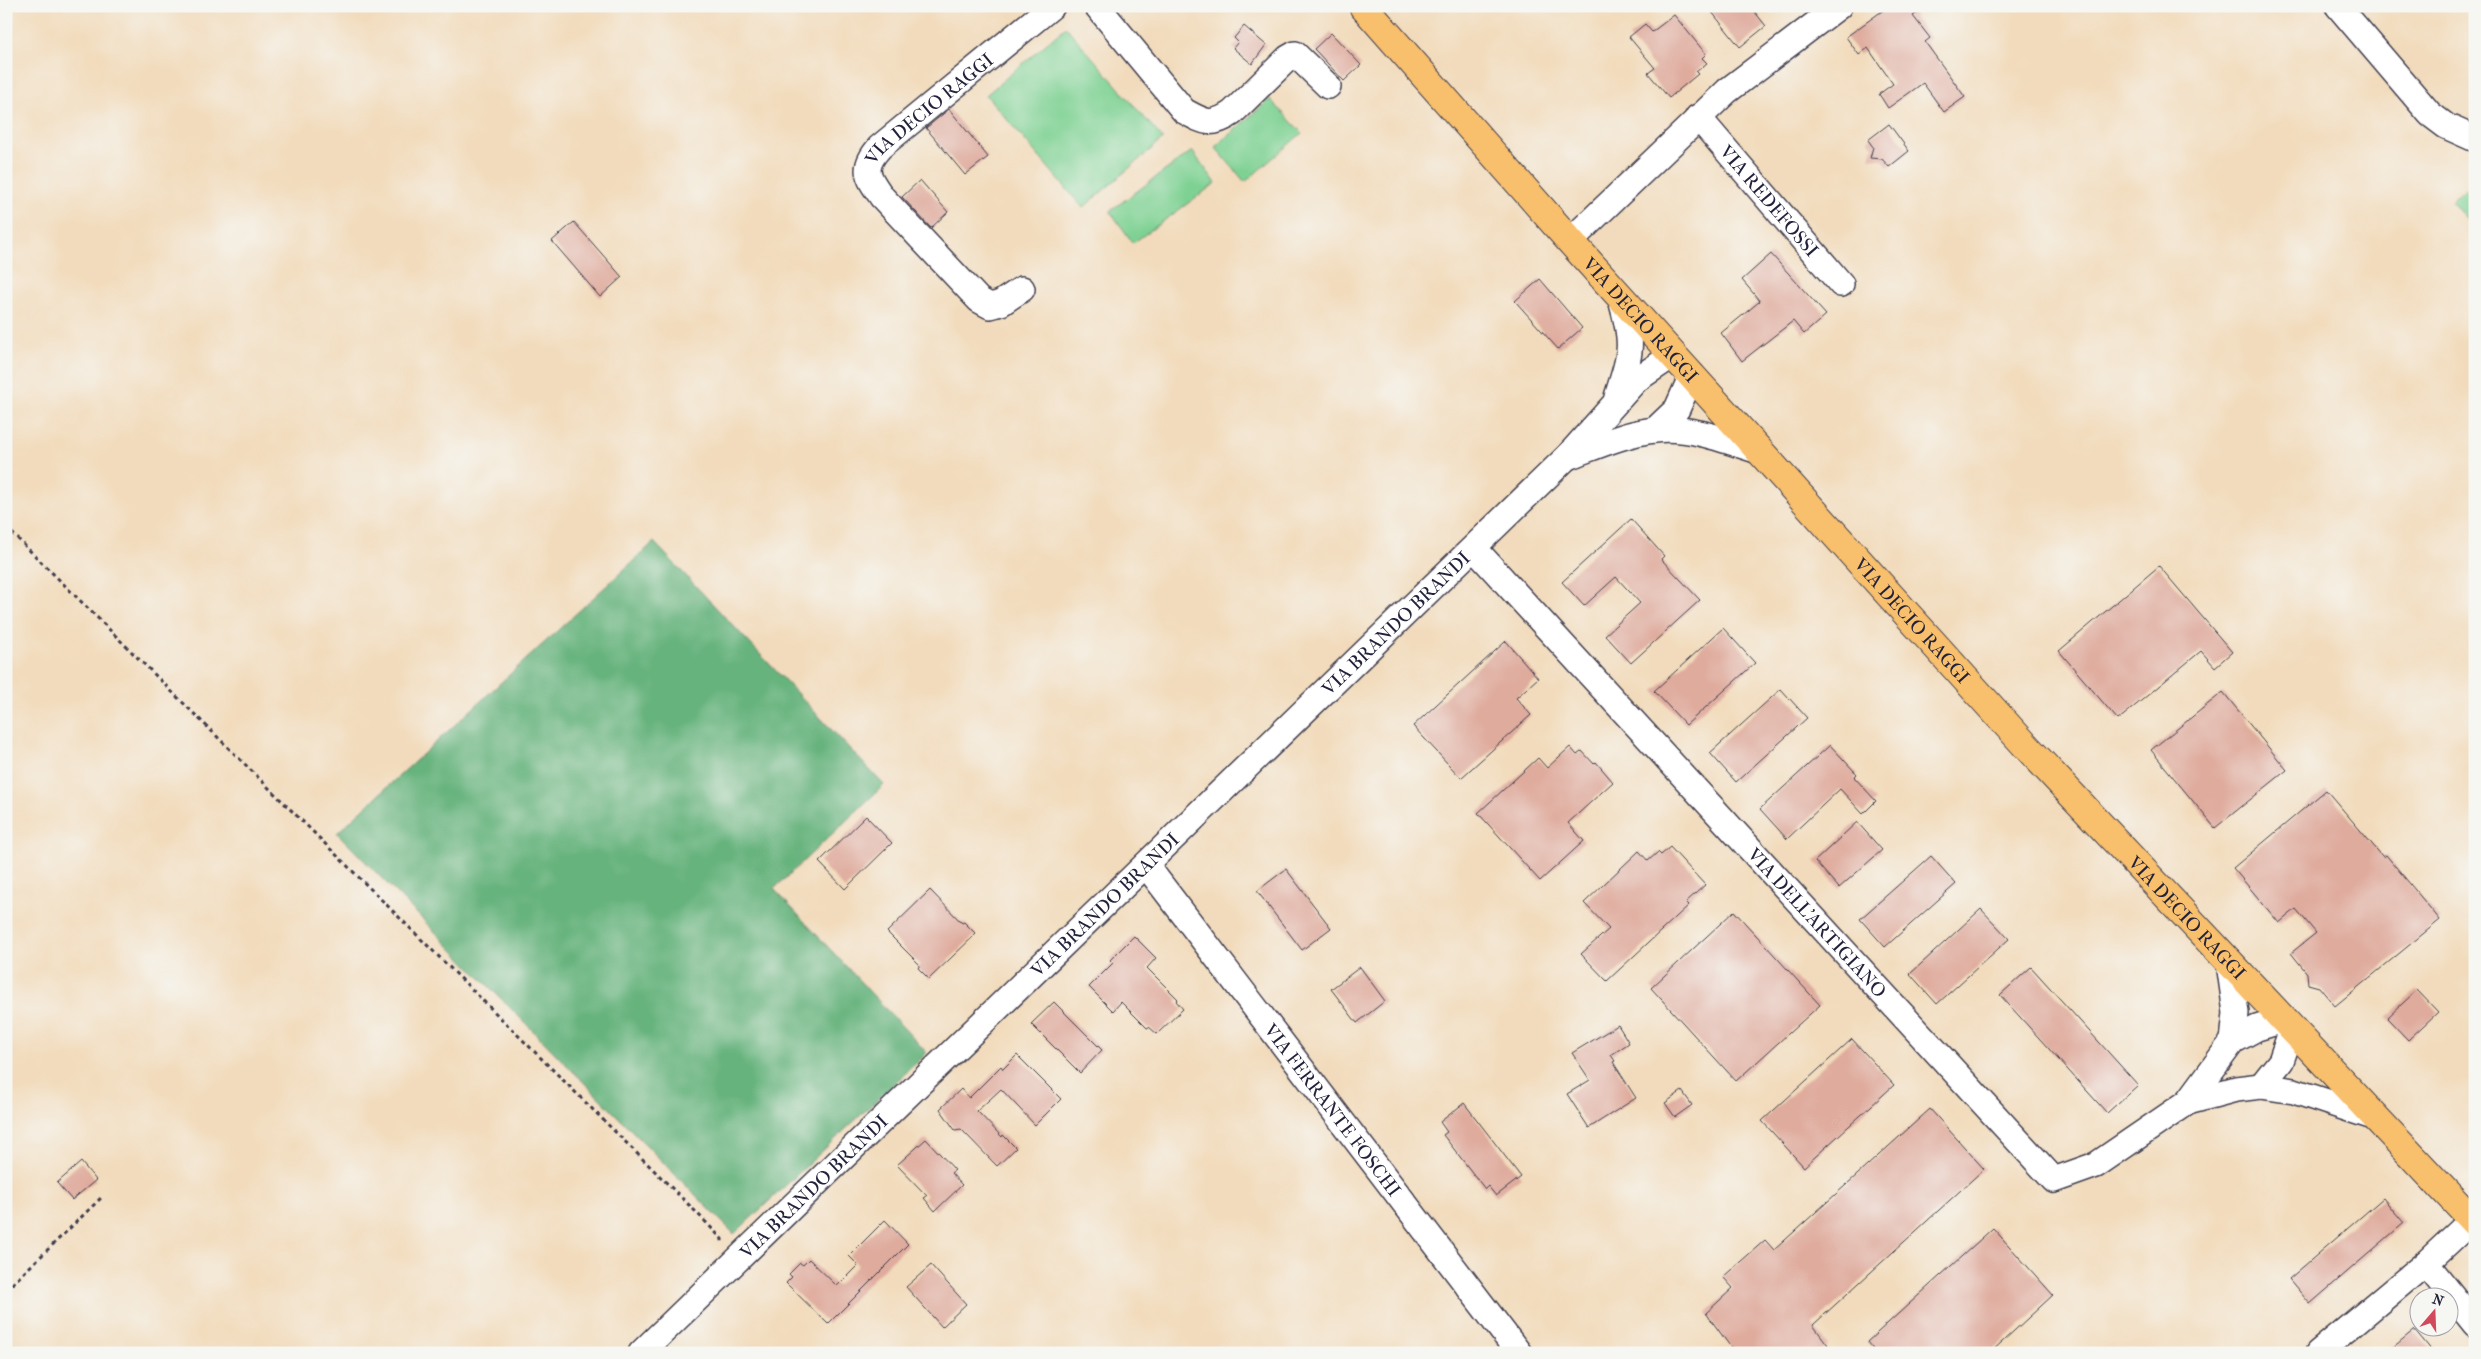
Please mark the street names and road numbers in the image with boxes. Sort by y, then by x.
street label: VIA DECIO RAGGI [860,49,998,169]
street label: VIA REDEFOSSI [1714,140,1823,261]
street label: VIA DECIO RAGGI [1577,252,1702,387]
street label: VIA BRANDO BRANDI [1317,547,1475,701]
street label: VIA DECIO RAGGI [1849,553,1974,688]
street label: VIA BRANDO BRANDI [1026,829,1184,982]
street label: VIA DELL'ARTIGIANO [1742,843,1891,1002]
street label: VIA DECIO RAGGI [2123,851,2250,984]
street label: VIA FERRANTE FOSCHI [1259,1019,1405,1201]
street label: VIA BRANDO BRANDI [735,1110,893,1264]

